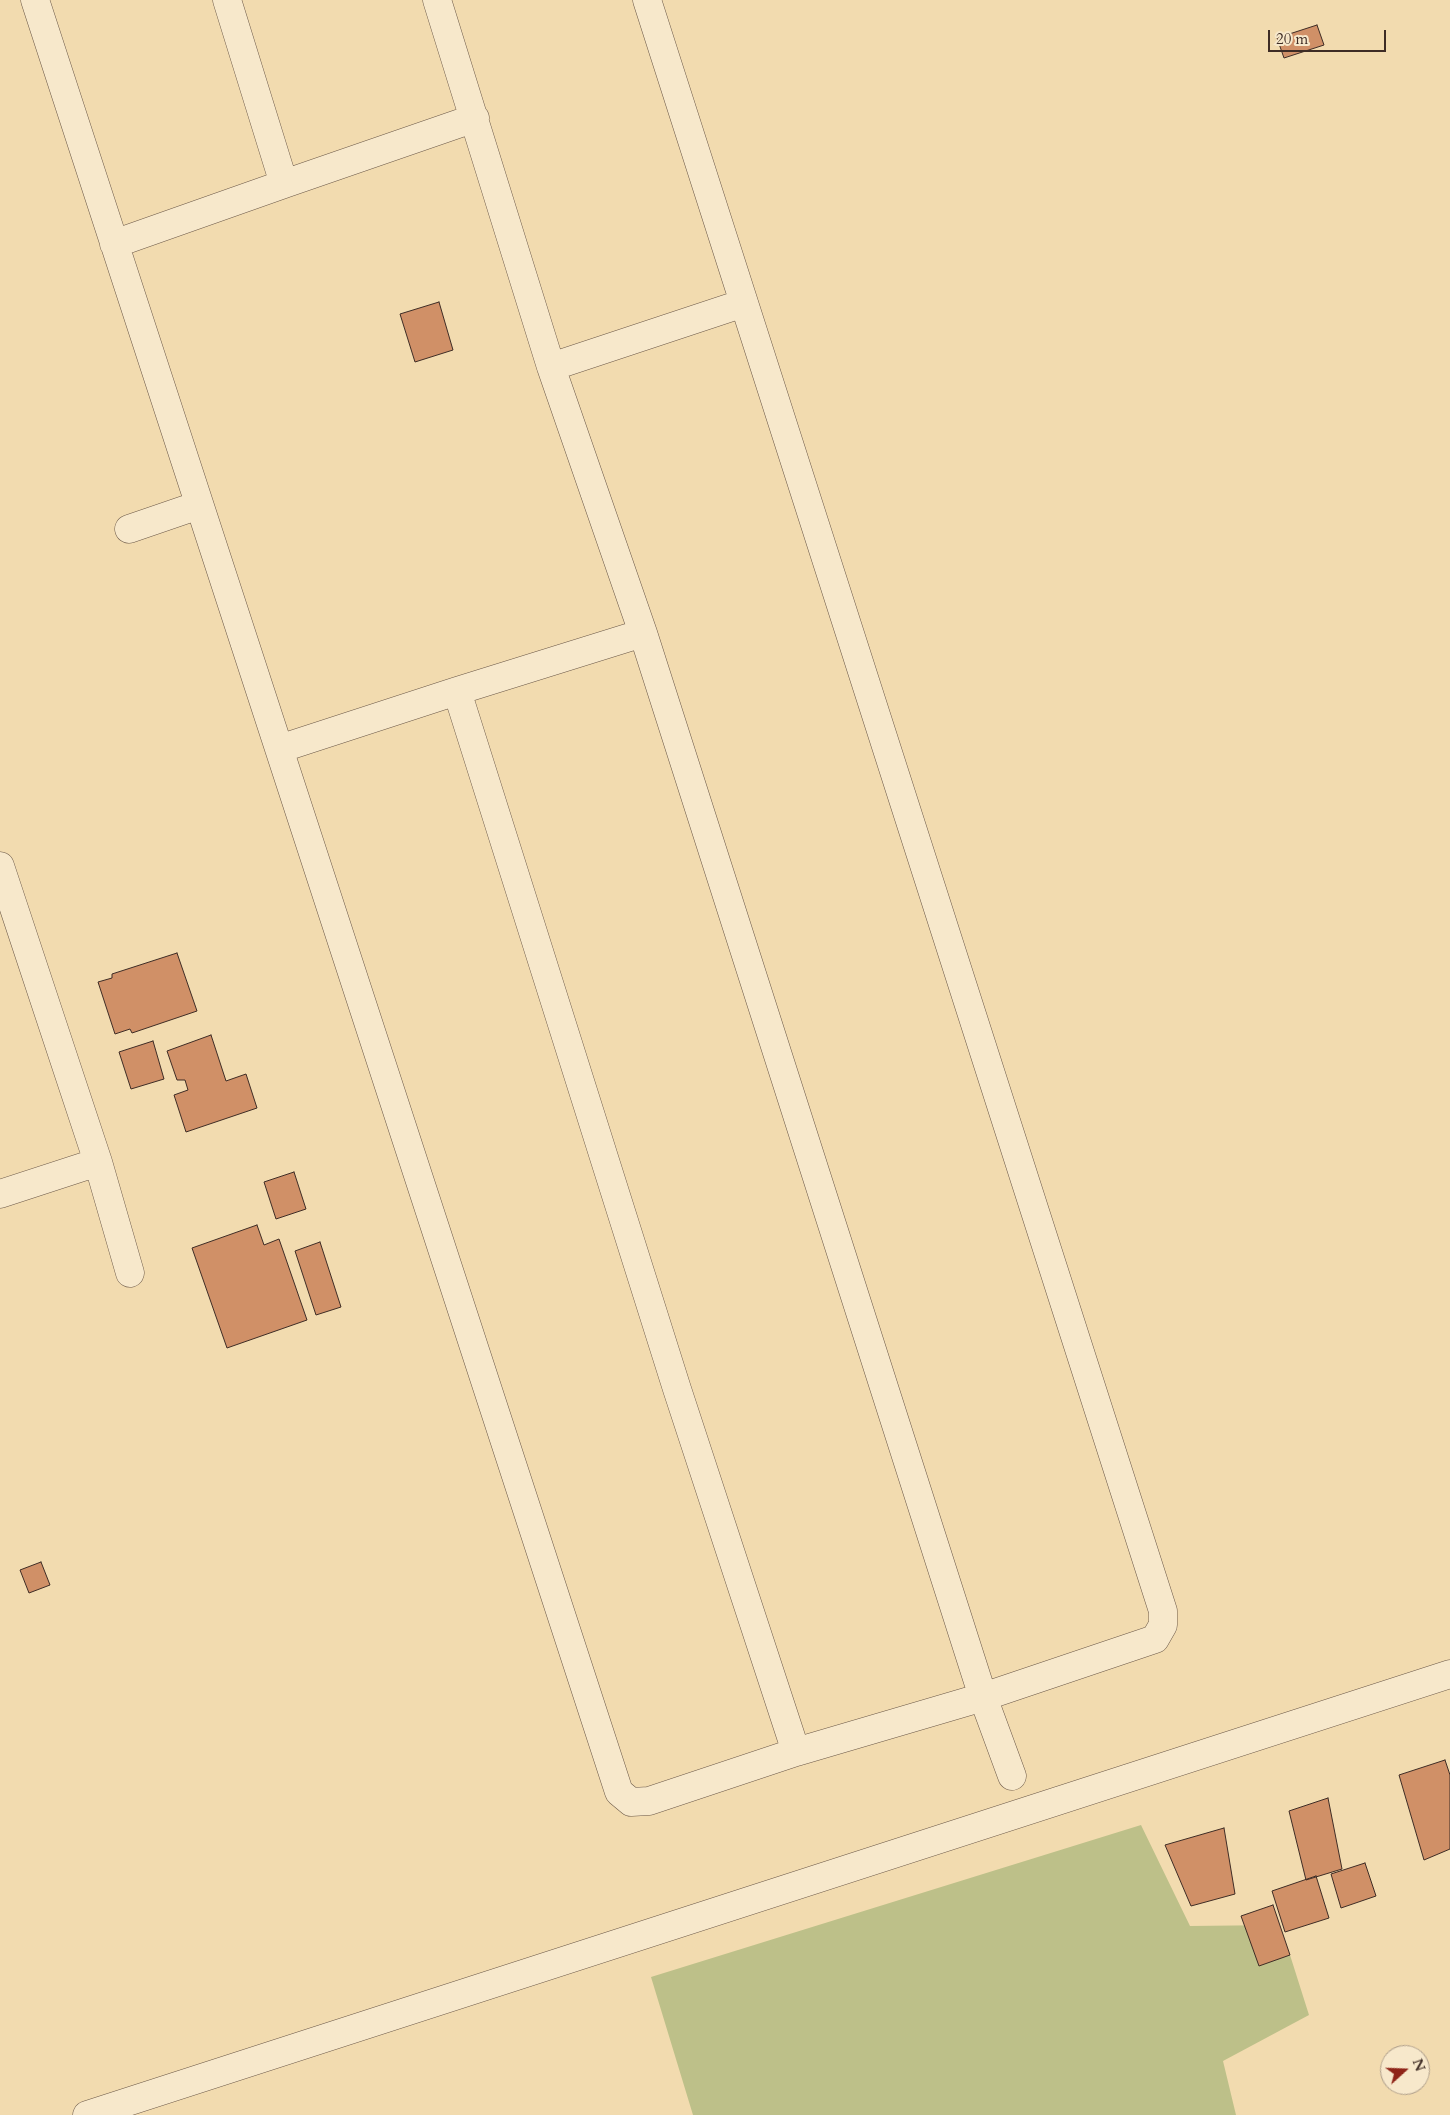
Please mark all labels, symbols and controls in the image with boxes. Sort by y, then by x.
scale bar [1270,20,1388,52]
text: 20 m [1276,29,1308,49]
north arrow [1380,2045,1430,2095]
text: N [1408,2056,1430,2074]

